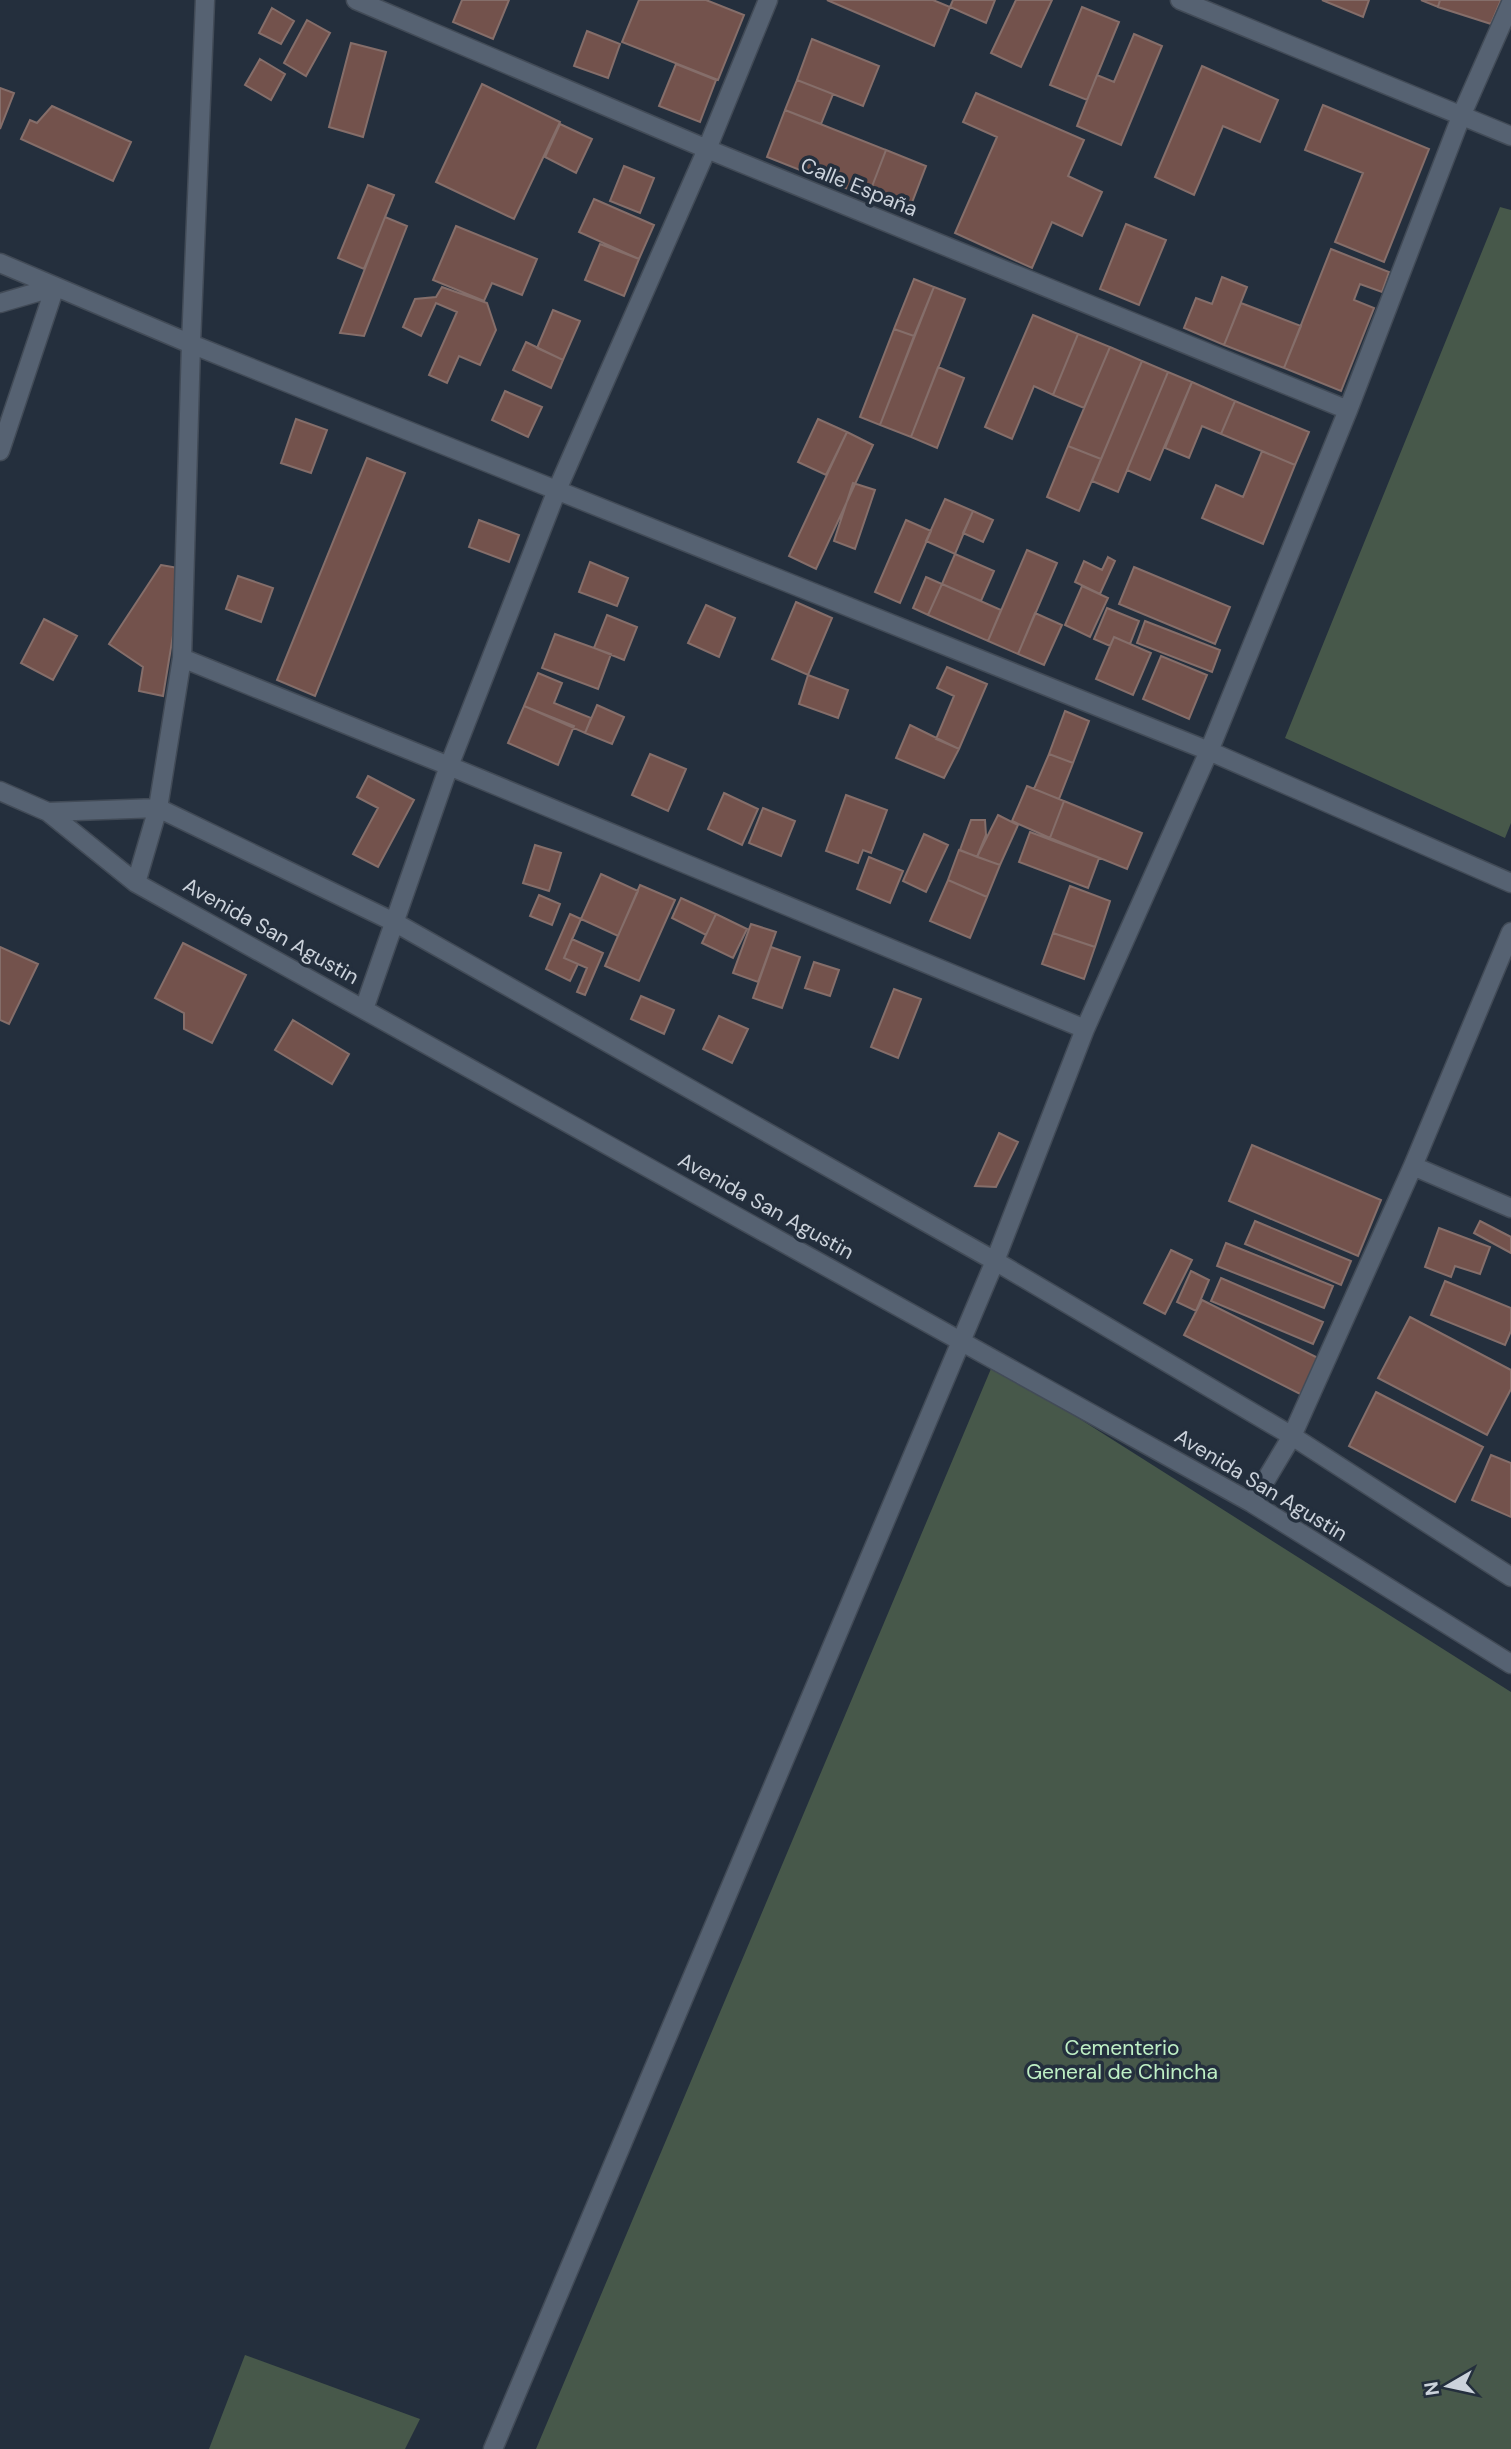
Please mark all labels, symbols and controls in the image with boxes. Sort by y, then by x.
street label: Calle España [796,151,922,223]
street label: Avenida San Agustin [178,871,364,991]
street label: Avenida San Agustin [673,1146,859,1266]
street label: Avenida San Agustin [1169,1422,1353,1548]
park label: Cementerio General de Chincha [1026,2034,1218,2086]
north arrow [1413,2351,1483,2421]
text: N [1418,2380,1445,2397]

